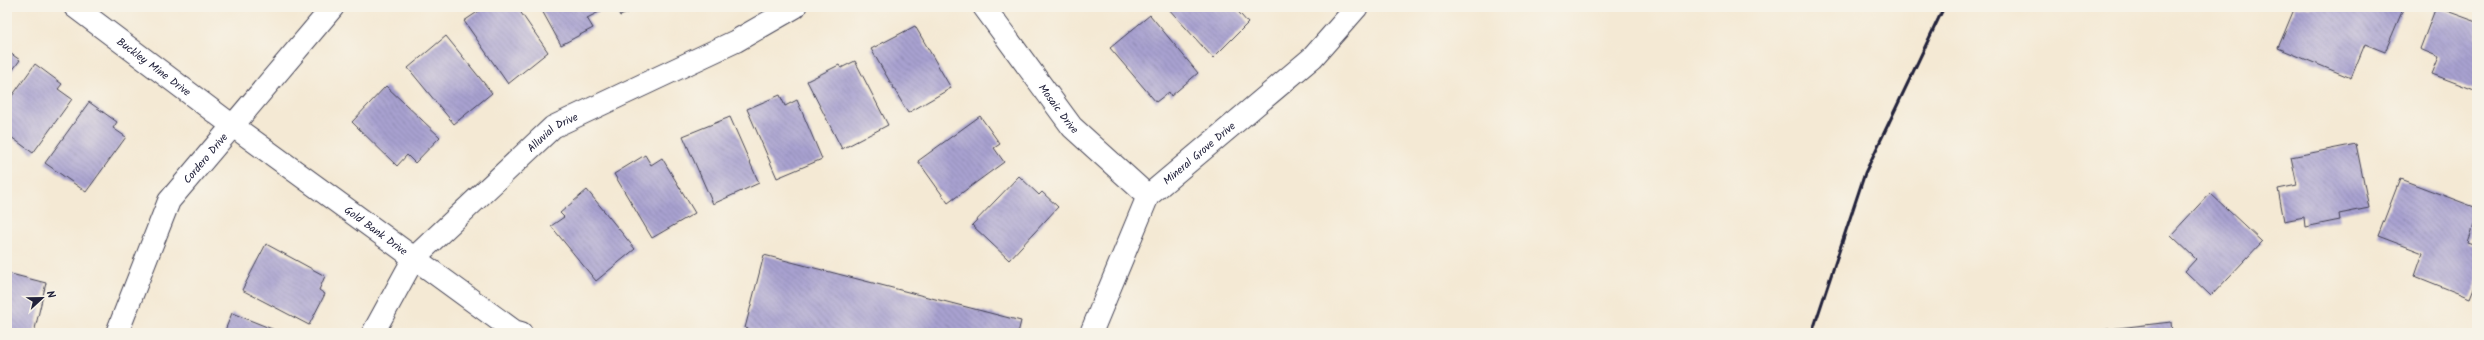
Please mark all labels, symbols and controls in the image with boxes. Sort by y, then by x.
street label: Buckley Mine Drive [112,33,195,101]
street label: Mosaic Drive [1033,80,1082,139]
street label: Alluvial Drive [523,108,581,157]
street label: Mineral Grove Drive [1159,118,1240,190]
street label: Cordero Drive [179,129,233,188]
street label: Gold Bank Drive [340,202,411,261]
north arrow [22,278,62,318]
text: N [41,288,60,301]

